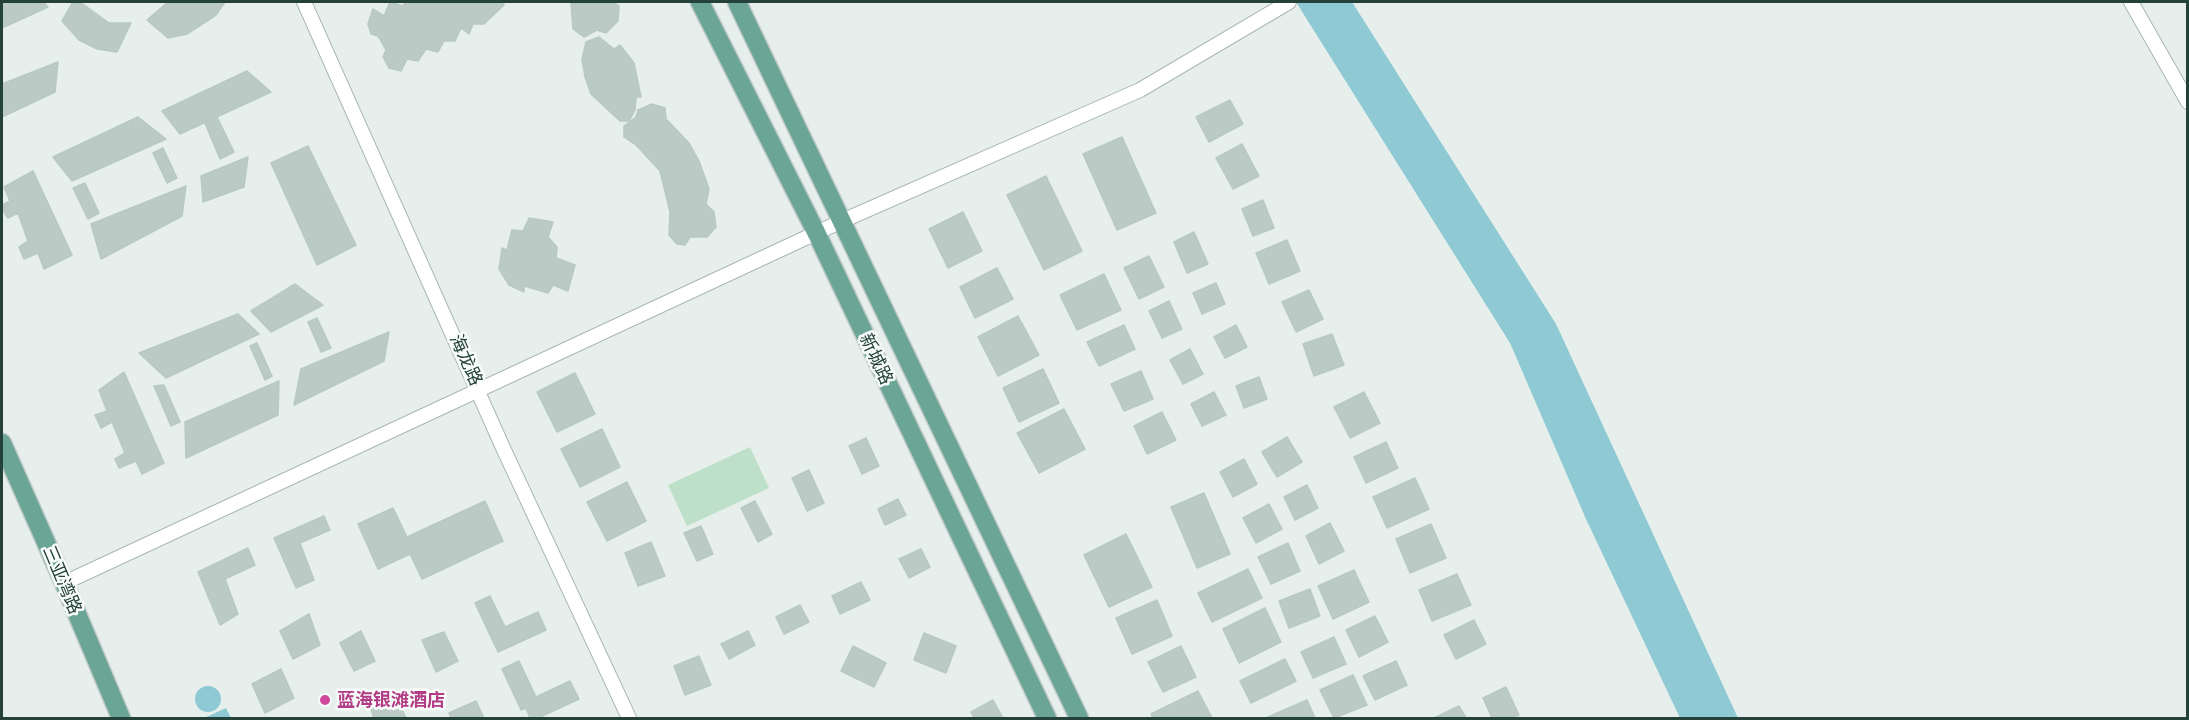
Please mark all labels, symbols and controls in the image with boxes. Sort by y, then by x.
street label: 新城路 [855,330,897,388]
street label: 海龙路 [445,331,487,389]
street label: 三亚湾路 [38,543,86,617]
place label: 蓝海银滩酒店 [337,689,445,711]
marker: 蓝海银滩酒店 [318,693,332,707]

